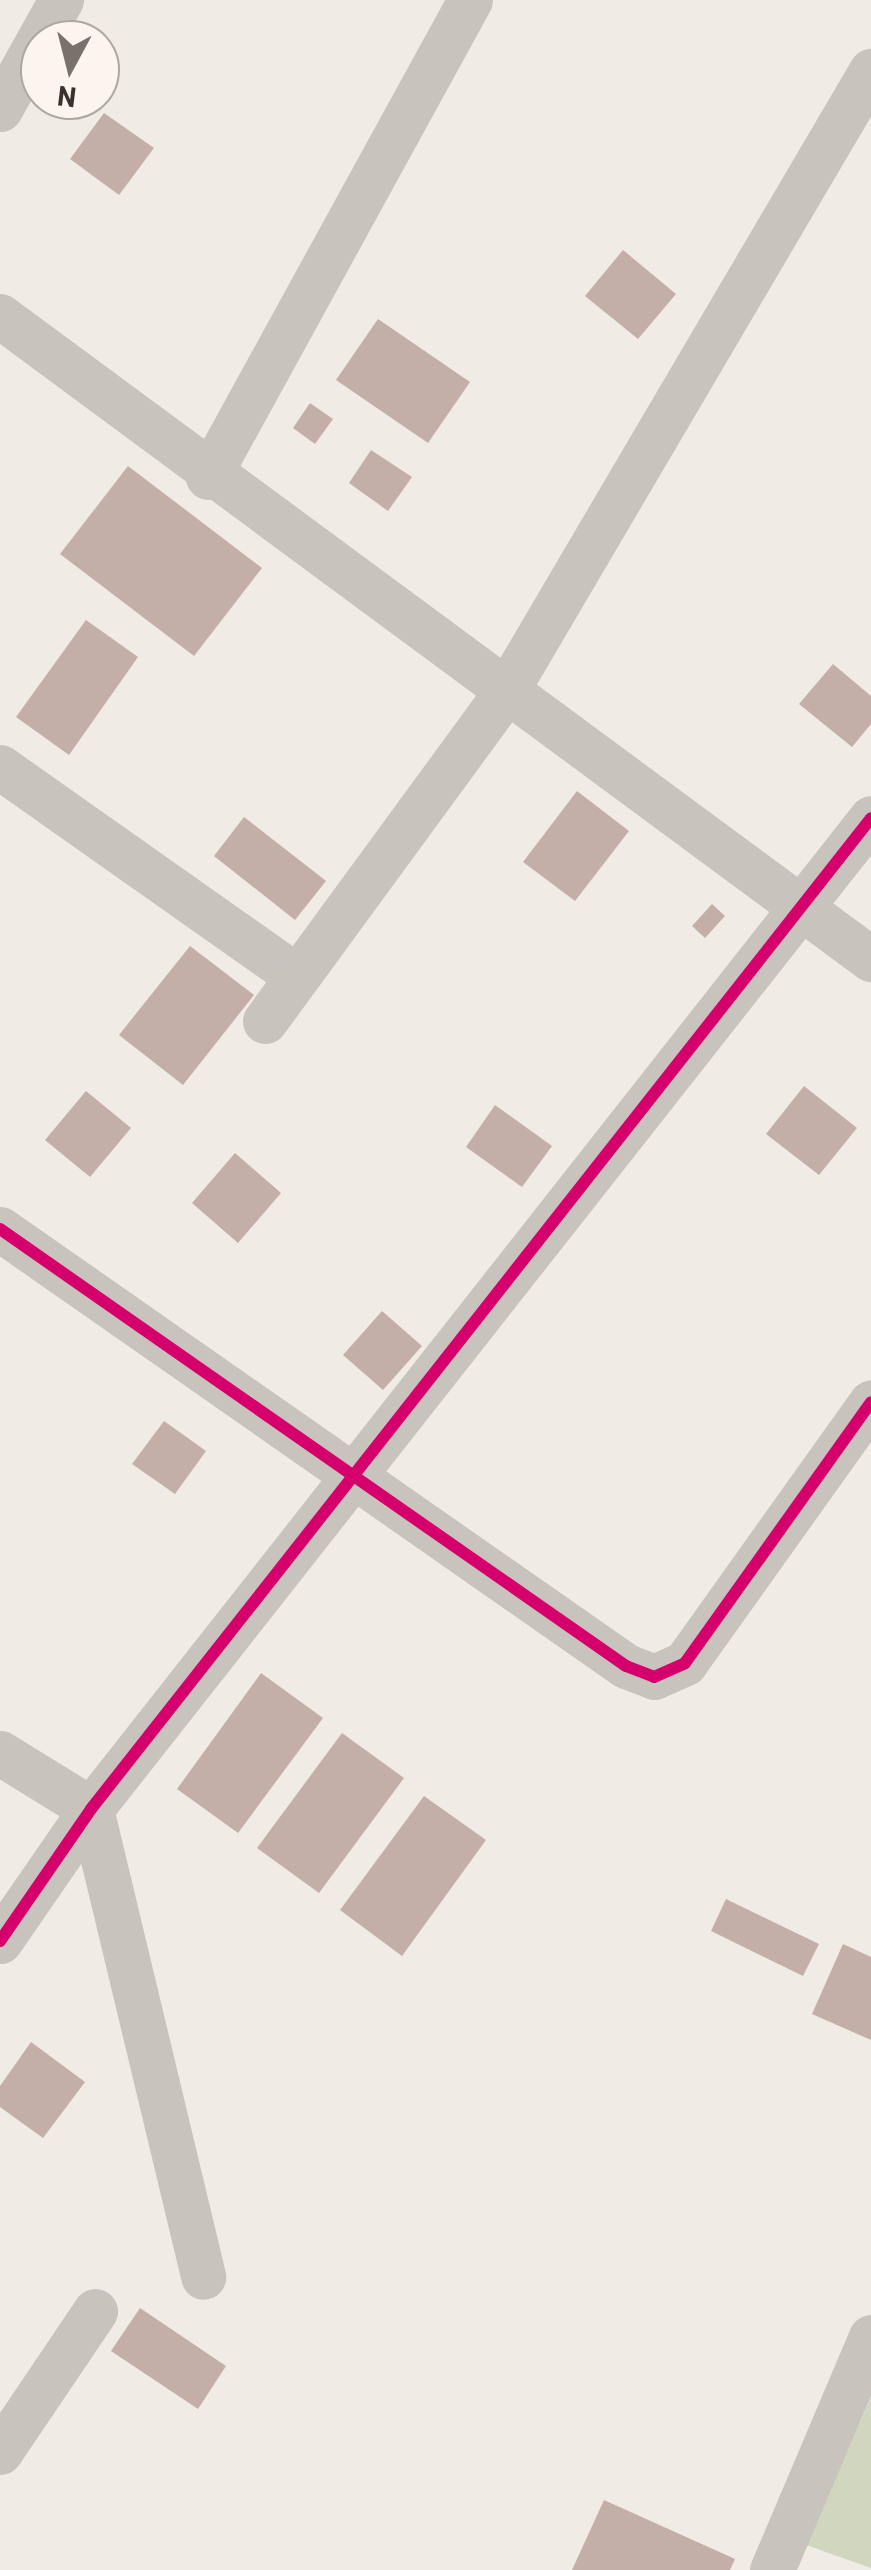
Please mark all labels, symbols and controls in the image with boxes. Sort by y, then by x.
north arrow [20,20,120,120]
text: N [55,80,78,116]

